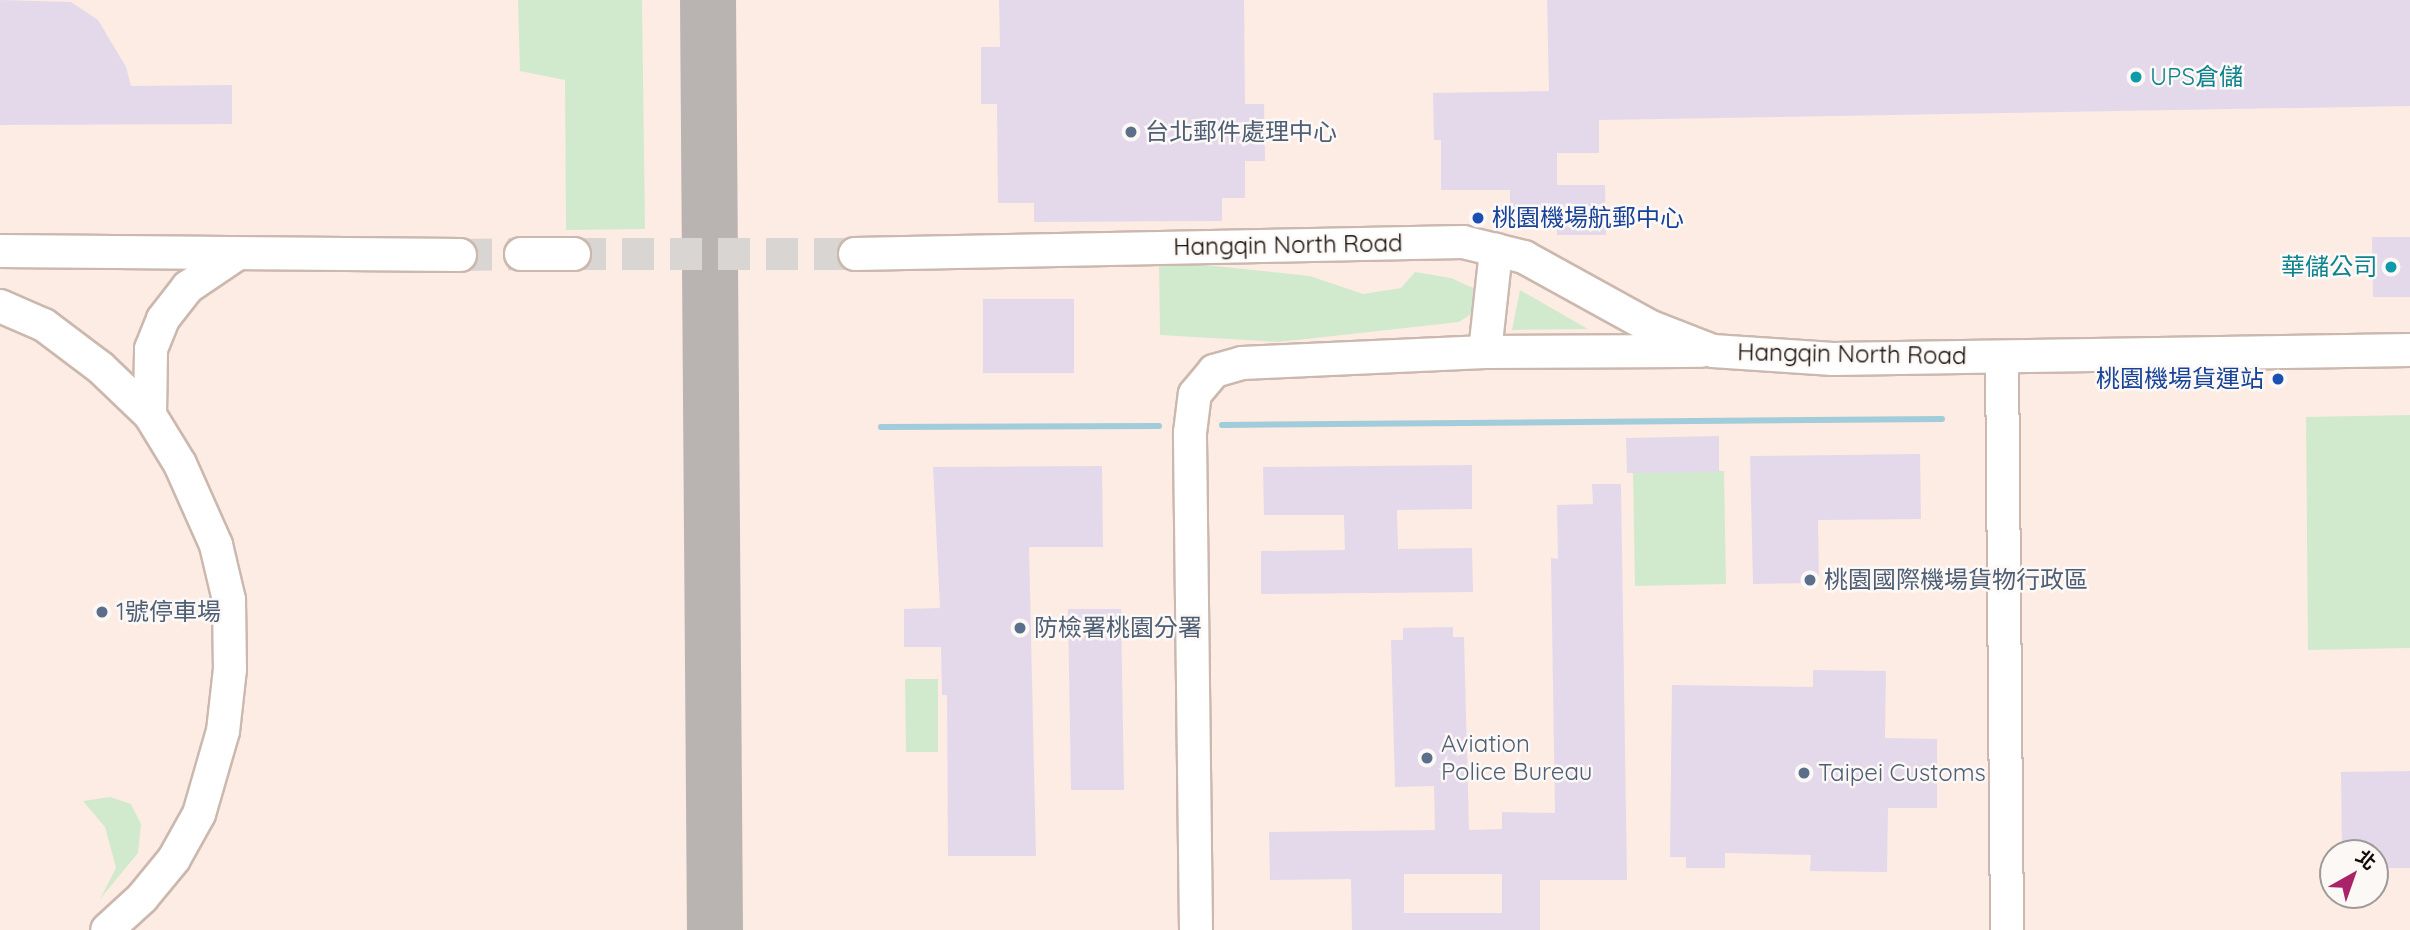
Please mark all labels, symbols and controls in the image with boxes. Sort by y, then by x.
place label: UPS倉儲 [2150,63,2243,91]
marker: UPS倉儲 [2128,69,2144,85]
place label: 台北郵件處理中心 [1145,118,1337,146]
marker: 台北郵件處理中心 [1123,124,1139,140]
place label: 桃園機場航郵中心 [1492,204,1684,232]
marker: 桃園機場航郵中心 [1470,210,1486,226]
street label: Hangqin North Road [1173,229,1403,261]
place label: 華儲公司 [2281,253,2377,281]
marker: 華儲公司 [2383,259,2399,275]
street label: Hangqin North Road [1737,338,1967,370]
place label: 桃園機場貨運站 [2096,365,2264,393]
marker: 桃園機場貨運站 [2270,371,2286,387]
place label: 桃園國際機場貨物行政區 [1824,566,2088,594]
marker: 桃園國際機場貨物行政區 [1802,572,1818,588]
place label: 1號停車場 [116,598,221,626]
marker: 1號停車場 [94,604,110,620]
place label: 防檢署桃園分署 [1034,614,1202,642]
marker: 防檢署桃園分署 [1012,620,1028,636]
place label: Aviation Police Bureau [1441,730,1592,786]
marker: Aviation Police Bureau [1419,750,1435,766]
place label: Taipei Customs [1818,759,1986,787]
marker: Taipei Customs [1796,765,1812,781]
north arrow [2319,839,2389,909]
text: 北 [2351,844,2381,875]

